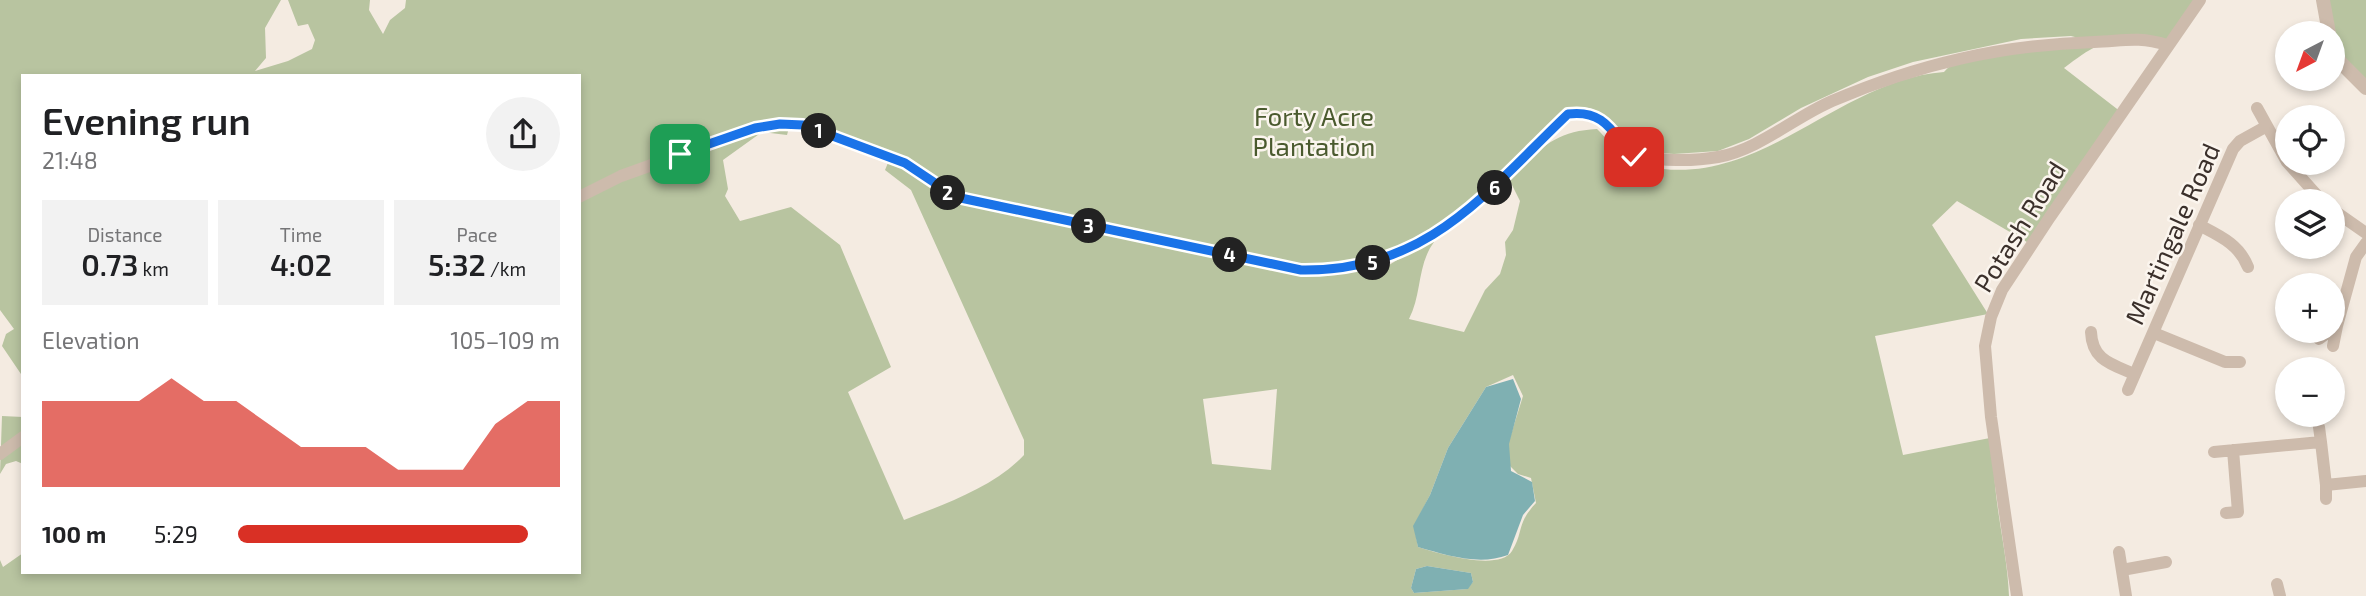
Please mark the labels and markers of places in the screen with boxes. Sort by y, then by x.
pin: 1 [802,114,836,148]
pin [650,124,710,184]
pin [1604,127,1664,187]
pin: 6 [1478,170,1512,206]
pin: 2 [930,176,965,210]
pin: 3 [1072,208,1106,244]
pin: 4 [1212,238,1248,272]
pin: 5 [1356,246,1390,280]

